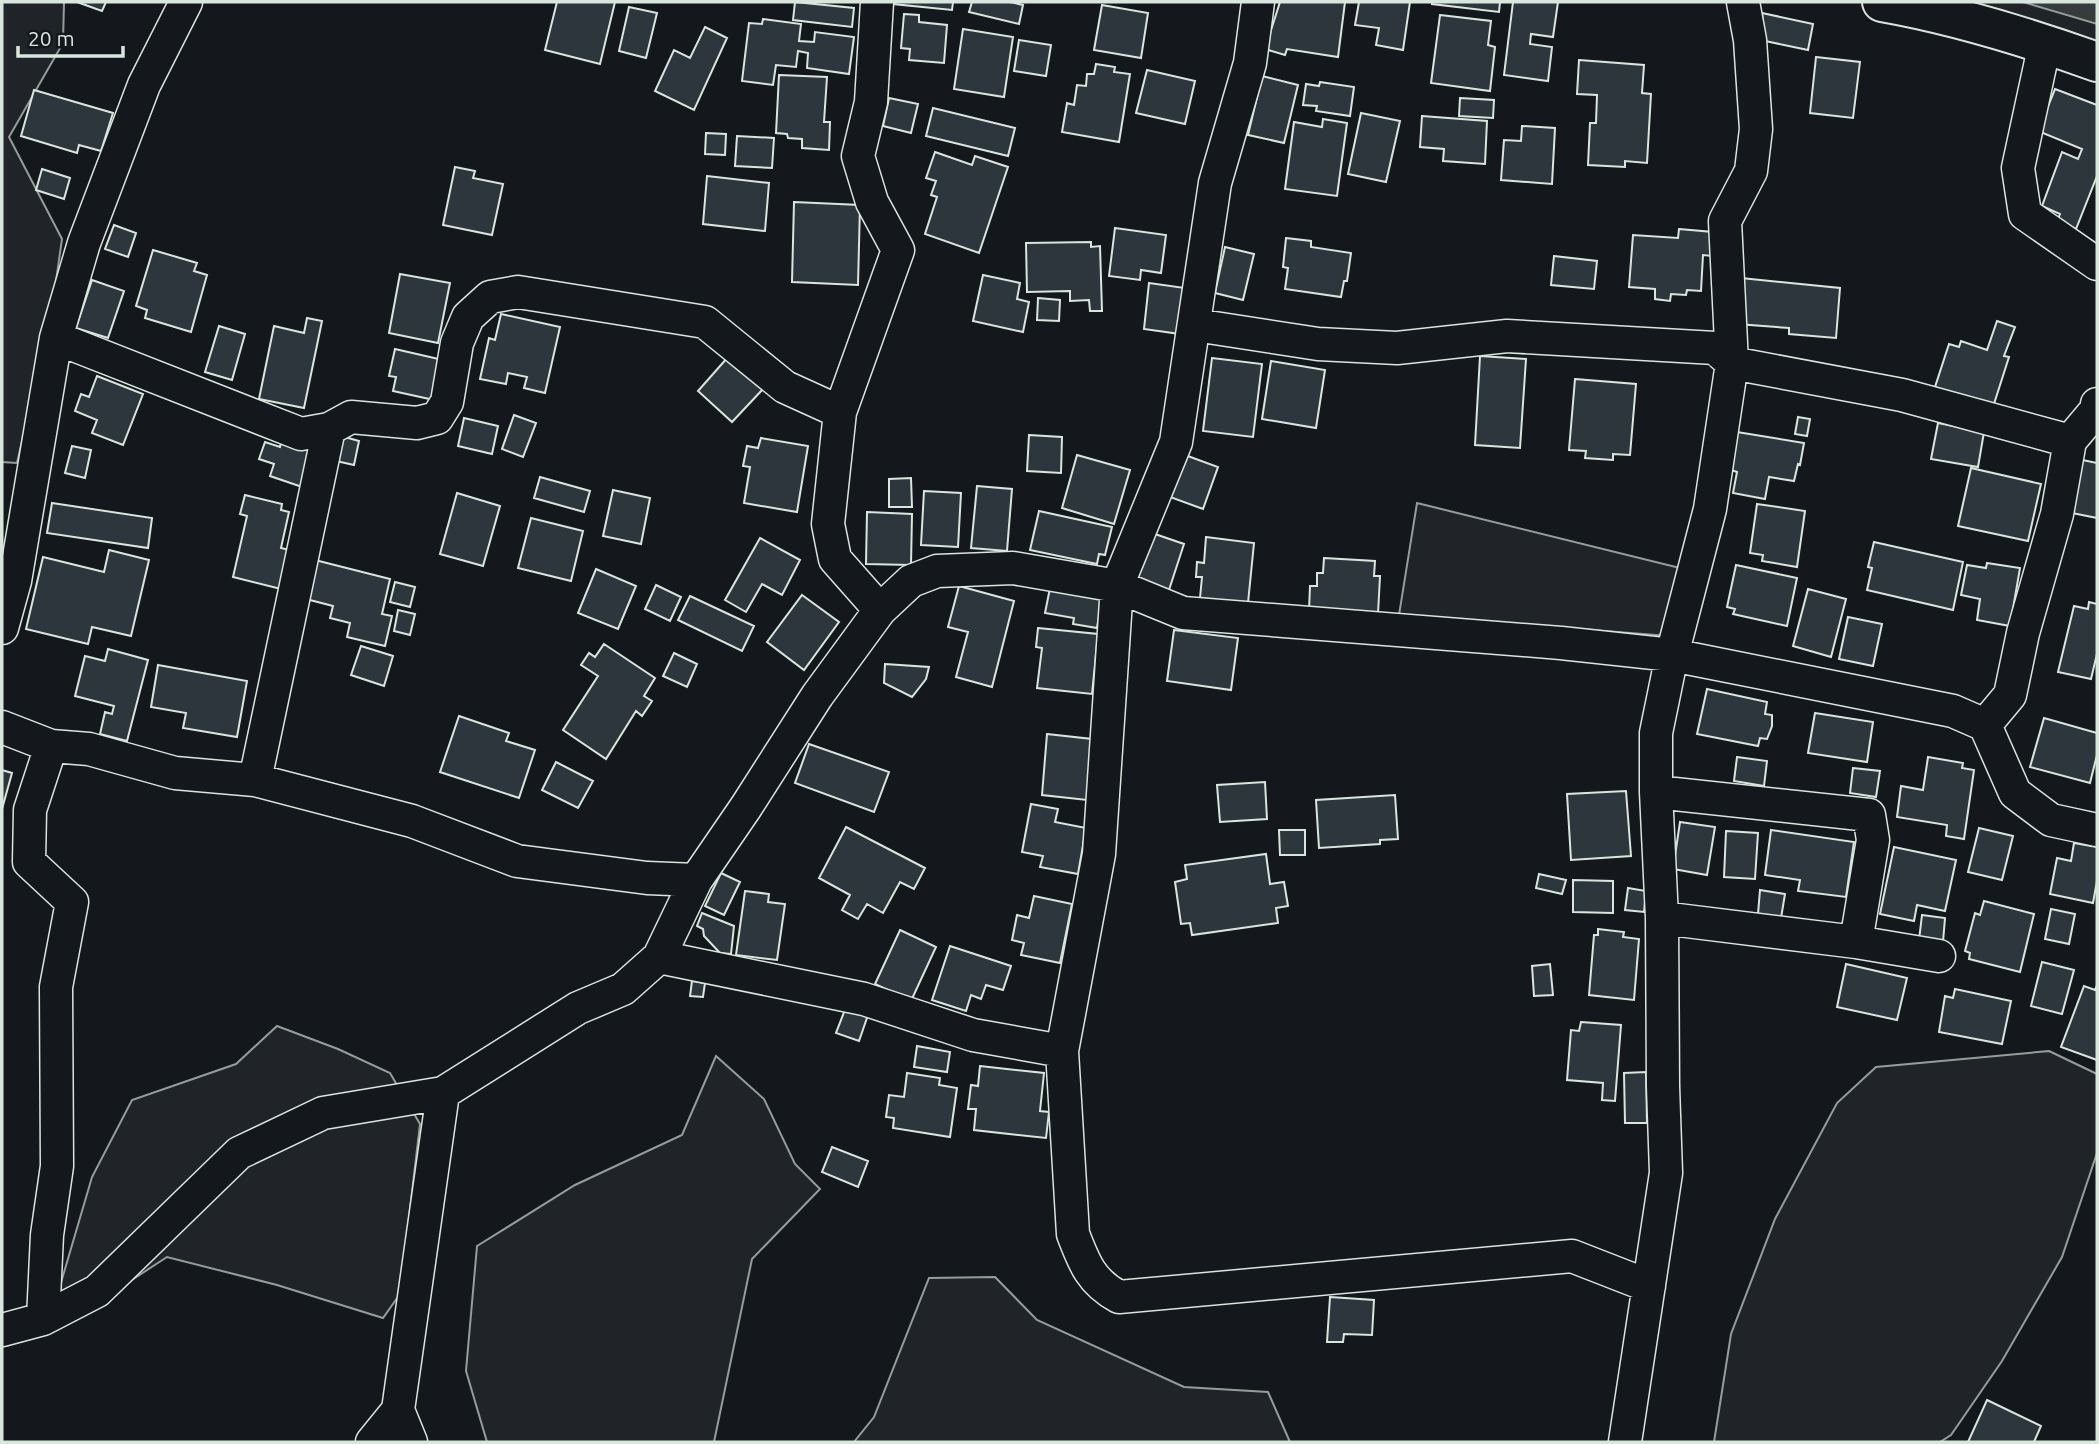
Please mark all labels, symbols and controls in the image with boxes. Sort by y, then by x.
scale bar [18,14,122,58]
text: 20 m [28,26,75,50]

